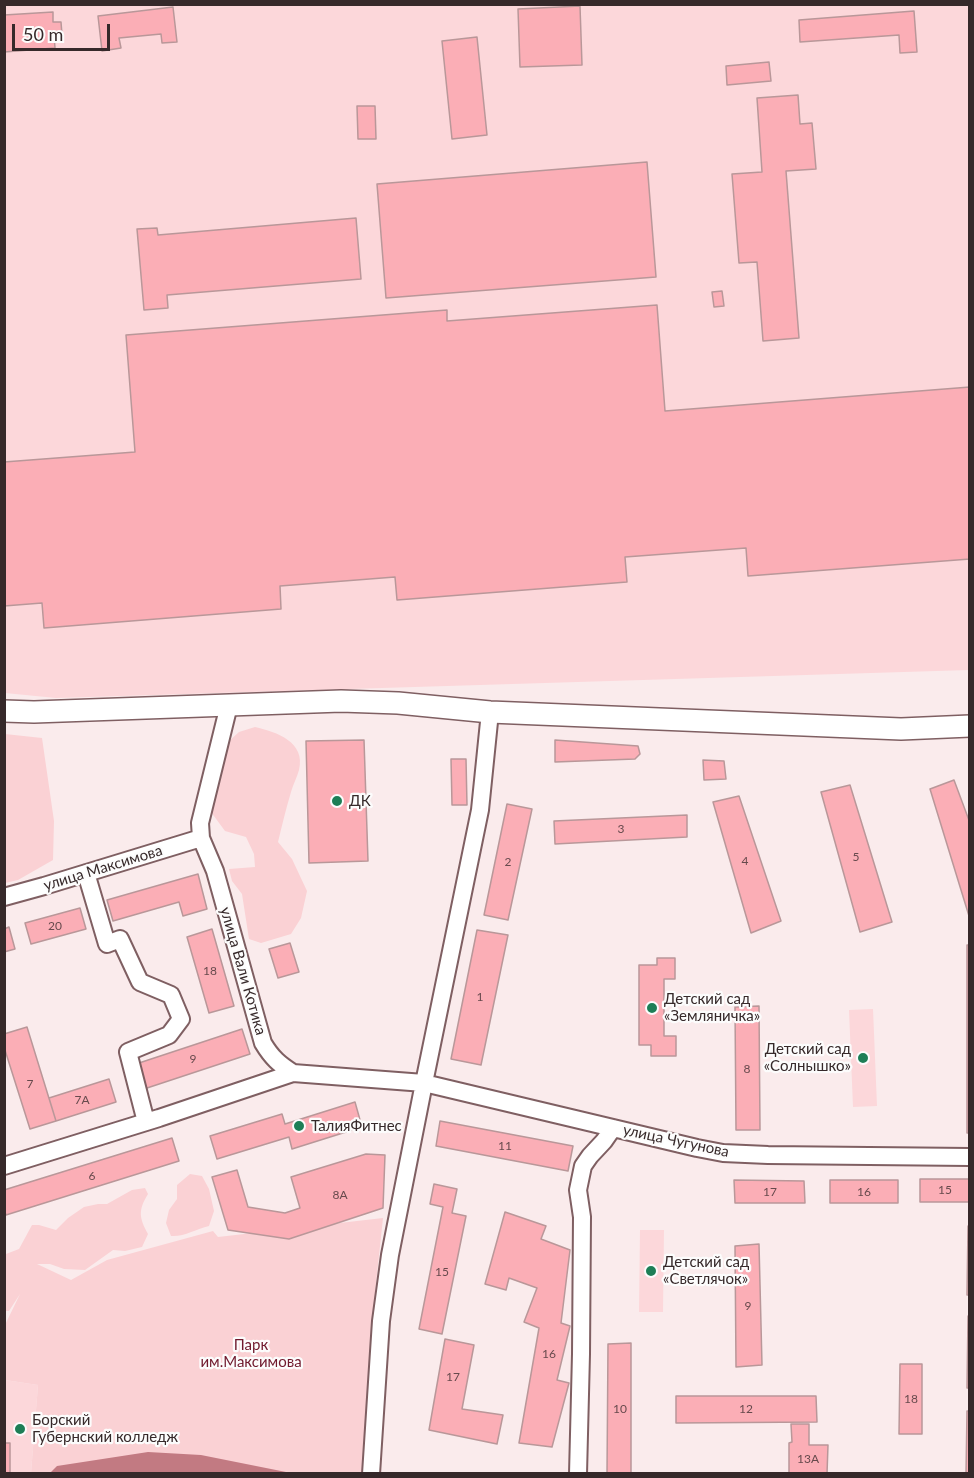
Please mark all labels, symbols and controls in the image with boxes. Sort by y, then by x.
scale bar [15,12,112,50]
text: 50 m [23,23,63,45]
place label: ДК [349,792,371,810]
marker: ДК [330,794,344,808]
house number: 3 [618,822,624,836]
street label: улица Максимова [41,841,165,895]
house number: 5 [853,850,859,864]
house number: 4 [742,854,748,868]
house number: 2 [505,855,511,869]
street label: улица Вали Котика [216,905,270,1037]
house number: 20 [48,919,62,933]
house number: 18 [203,964,217,978]
house number: 1 [477,990,483,1004]
place label: Детский сад «Земляничка» [664,990,760,1025]
marker: Детский сад «Земляничка» [645,1001,659,1015]
place label: Детский сад «Солнышко» [764,1040,851,1075]
marker: Детский сад «Солнышко» [856,1051,870,1065]
house number: 9 [190,1052,196,1066]
house number: 8 [744,1062,750,1076]
house number: 7 [27,1077,33,1091]
house number: 7А [74,1093,90,1107]
place label: ТалияФитнес [311,1117,402,1135]
marker: ТалияФитнес [292,1119,306,1133]
street label: улица Чугунова [621,1121,731,1161]
house number: 11 [498,1139,512,1153]
house number: 6 [89,1169,95,1183]
house number: 15 [938,1183,952,1197]
house number: 17 [763,1185,777,1199]
house number: 16 [857,1185,871,1199]
house number: 8А [332,1188,348,1202]
place label: Детский сад «Светлячок» [663,1253,749,1288]
marker: Детский сад «Светлячок» [644,1264,658,1278]
house number: 15 [435,1265,449,1279]
house number: 9 [745,1299,751,1313]
park label: Парк им.Максимова [200,1336,302,1371]
house number: 16 [542,1347,556,1361]
house number: 17 [446,1370,460,1384]
house number: 18 [904,1392,918,1406]
house number: 10 [613,1402,627,1416]
house number: 12 [739,1402,753,1416]
place label: Борский Губернский колледж [32,1411,178,1446]
marker: Борский Губернский колледж [13,1422,27,1436]
house number: 13А [797,1452,819,1466]

